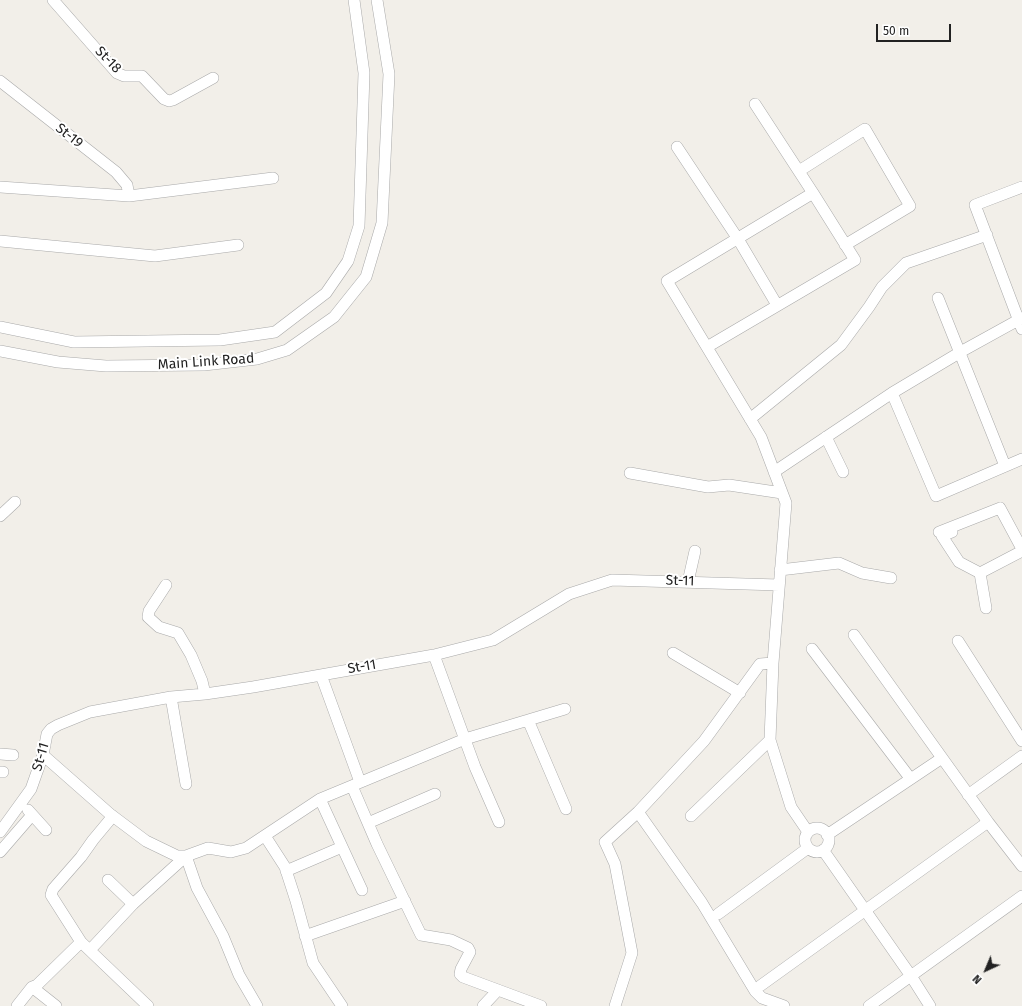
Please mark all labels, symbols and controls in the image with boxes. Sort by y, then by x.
scale bar [878,16,953,42]
text: 50 m [883,24,909,38]
street label: St-18 [91,43,125,77]
street label: St-19 [52,120,86,152]
street label: Main Link Road [157,350,255,374]
street label: St-11 [665,572,695,590]
street label: St-11 [346,656,378,678]
street label: St-11 [29,741,53,773]
north arrow [966,950,1006,990]
text: N [970,972,984,986]

